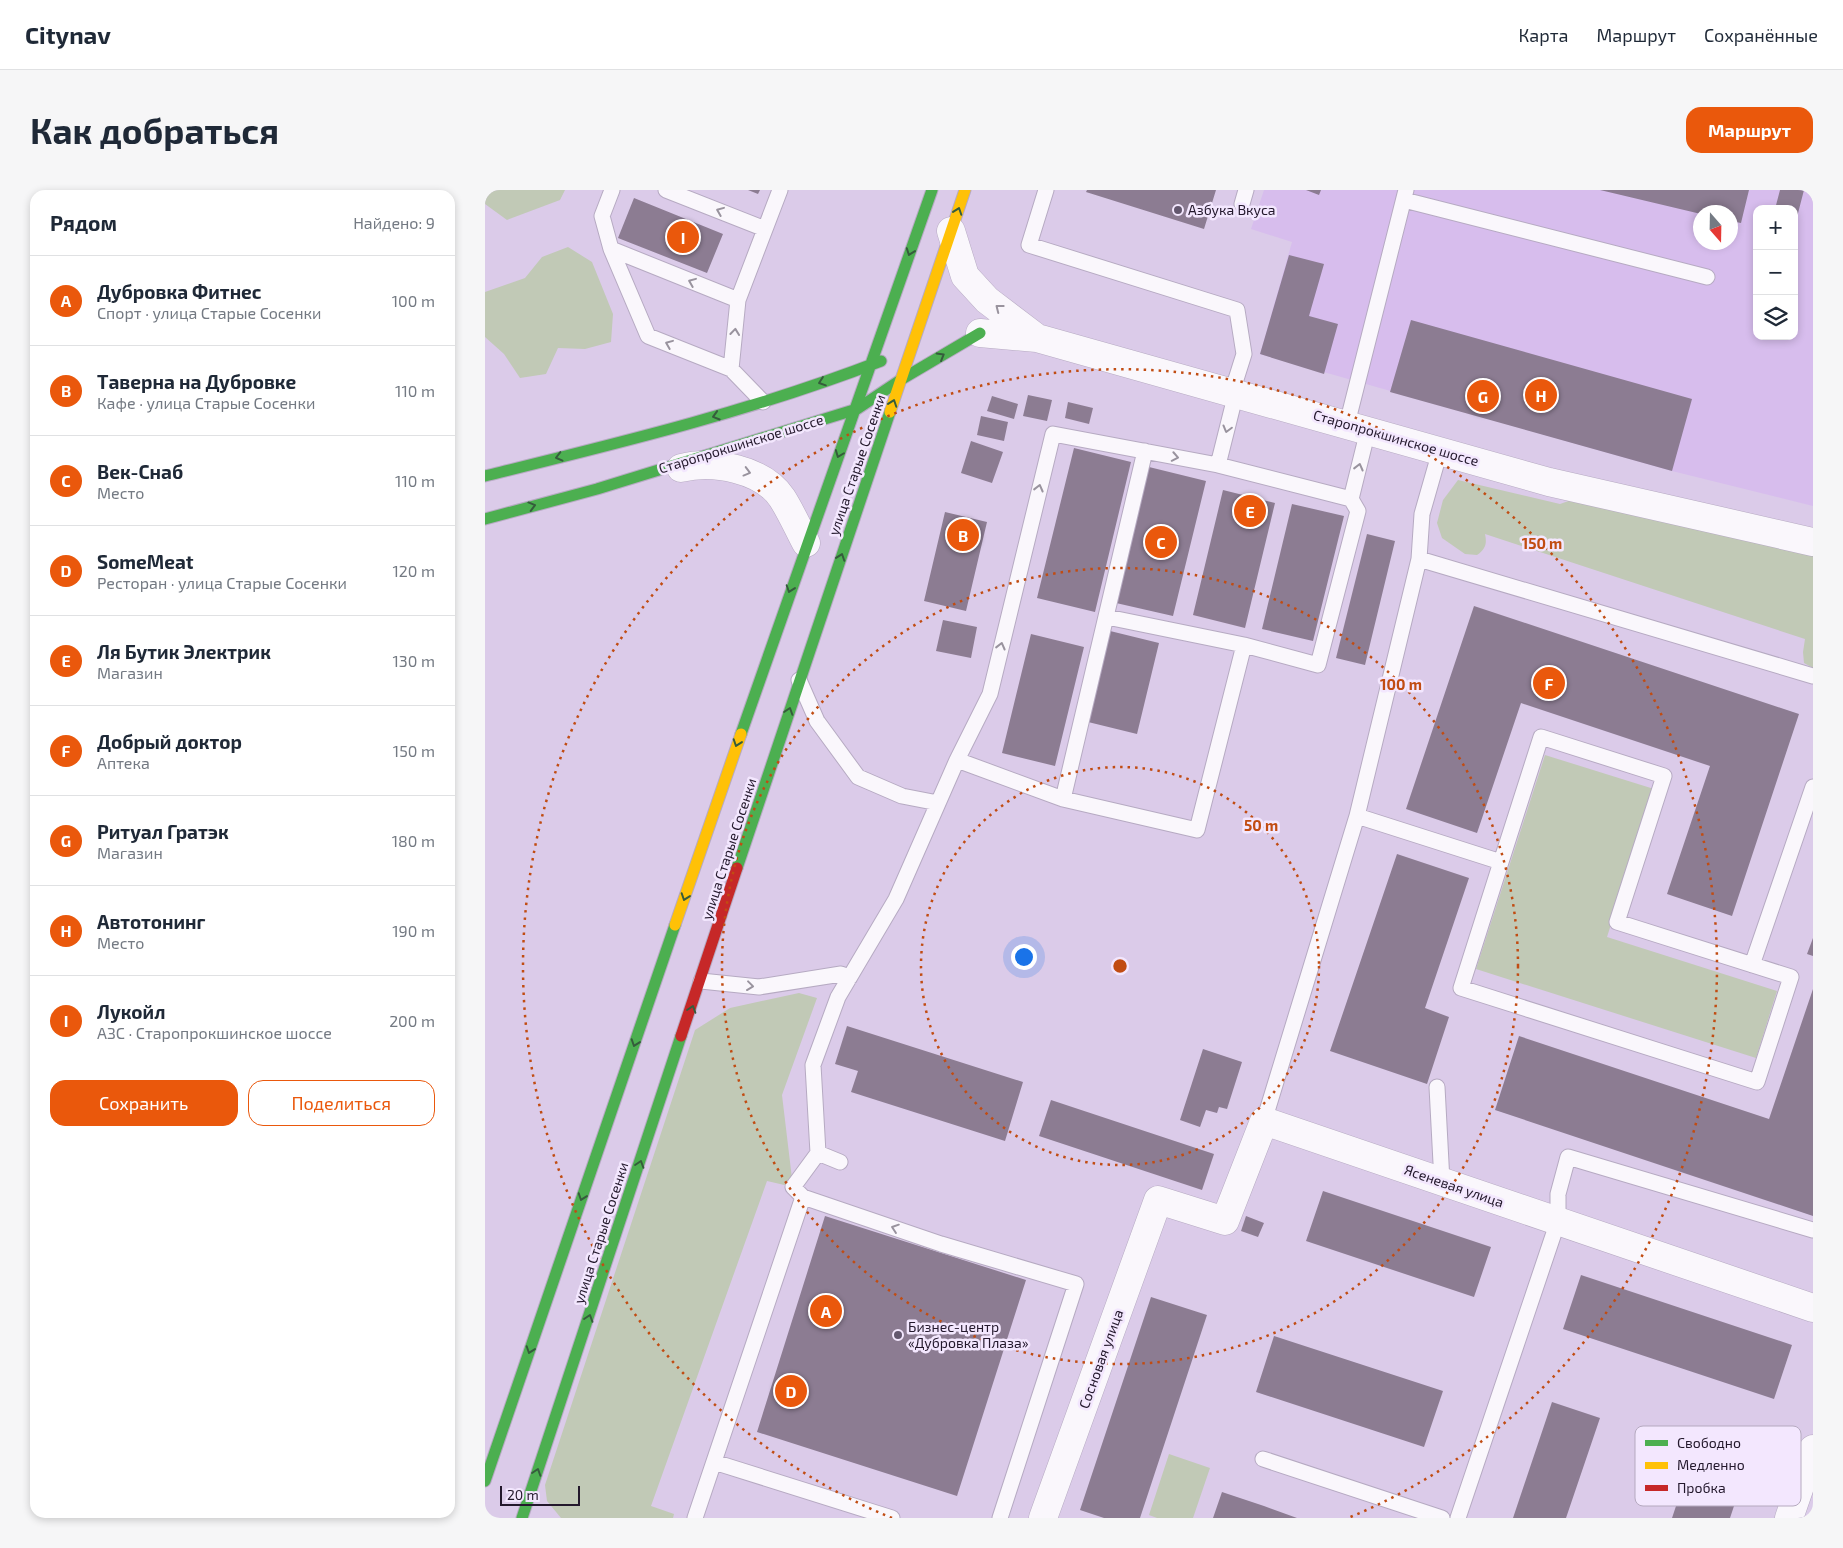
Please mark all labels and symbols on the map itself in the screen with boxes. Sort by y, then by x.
place label: Азбука Вкуса [1188,201,1276,218]
marker: Азбука Вкуса [1172,204,1184,216]
north arrow [1693,205,1738,250]
one-way arrow [716,207,725,218]
one-way arrow [952,207,962,215]
pin: I [667,218,699,256]
one-way arrow [906,247,916,256]
one-way arrow [689,278,697,288]
one-way arrow [995,305,1004,314]
one-way arrow [729,327,740,335]
one-way arrow [665,340,674,350]
one-way arrow [936,352,945,362]
one-way arrow [819,376,827,386]
pin: H [1525,376,1557,414]
pin: G [1467,377,1499,415]
street label: улица Старые Сосенки [824,392,889,537]
one-way arrow [888,400,898,408]
street label: Старопрокшинское шоссе [1311,406,1481,469]
street label: Старопрокшинское шоссе [656,410,825,477]
one-way arrow [713,411,721,421]
one-way arrow [1222,425,1233,433]
one-way arrow [835,449,845,458]
one-way arrow [1170,451,1179,462]
one-way arrow [556,452,564,462]
one-way arrow [1354,463,1364,471]
one-way arrow [742,467,751,477]
one-way arrow [1034,485,1044,493]
pin: E [1234,492,1266,530]
one-way arrow [527,502,536,512]
pin: B [947,516,979,554]
pin: C [1145,523,1177,561]
text: 150 m [1522,534,1562,552]
one-way arrow [835,553,845,562]
one-way arrow [786,584,796,593]
one-way arrow [995,642,1006,651]
pin: F [1533,664,1565,702]
text: 100 m [1380,675,1422,693]
one-way arrow [783,707,793,716]
one-way arrow [733,738,743,747]
street label: улица Старые Сосенки [698,776,759,922]
text: 50 m [1244,816,1278,834]
one-way arrow [681,892,691,900]
your location [1011,944,1037,970]
centre of rings [1111,957,1129,975]
one-way arrow [746,980,754,991]
one-way arrow [686,1006,696,1014]
one-way arrow [631,1038,641,1046]
street label: улица Старые Сосенки [570,1160,631,1306]
one-way arrow [635,1160,645,1168]
street label: Ясеневая улица [1402,1161,1506,1210]
one-way arrow [578,1192,588,1200]
one-way arrow [892,1224,900,1234]
pin: A [810,1292,842,1330]
street label: Сосновая улица [1075,1307,1126,1411]
one-way arrow [583,1314,593,1322]
place label: Бизнес-центр «Дубровка Плаза» [908,1318,1029,1351]
marker: Бизнес-центр «Дубровка Плаза» [892,1329,904,1341]
one-way arrow [526,1346,536,1354]
pin: D [775,1372,807,1410]
legend [1635,1426,1801,1506]
text: Свободно [1677,1434,1741,1451]
text: Медленно [1677,1456,1745,1473]
one-way arrow [532,1468,542,1477]
text: Пробка [1677,1479,1726,1496]
scale bar [500,1483,580,1506]

